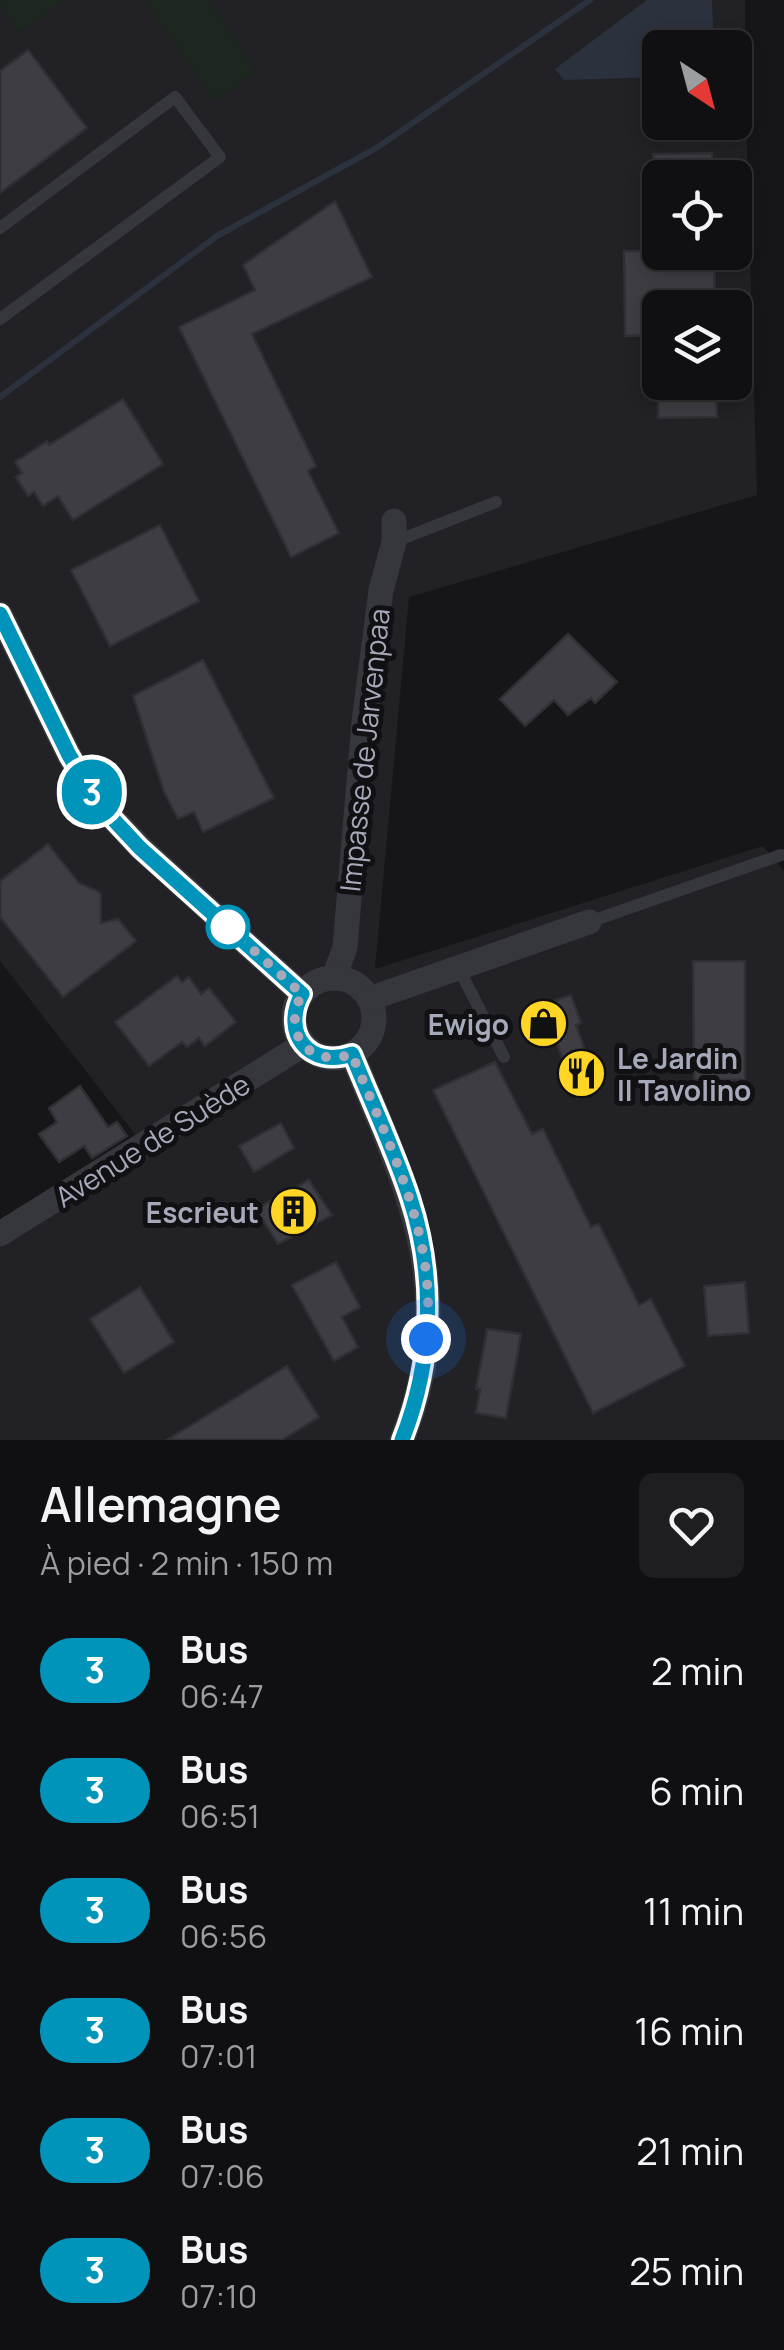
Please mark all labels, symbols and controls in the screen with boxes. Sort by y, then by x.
north arrow [642,30,752,140]
map controls [642,30,752,400]
button: locate [642,160,752,270]
button: layers [642,290,752,400]
street label: Impasse de Jarvenpaa [330,606,398,894]
line badge: 3 [59,760,124,824]
text: 3 [82,768,102,816]
unlabelled marker [207,906,249,948]
shop icon: Ewigo [518,998,570,1050]
place label: Ewigo [428,1005,509,1043]
place label: Le Jardin Il Tavolino [617,1039,751,1109]
restaurant icon: Le Jardin Il Tavolino [556,1048,608,1100]
street label: Avenue de Suède [47,1065,257,1215]
building icon: Escrieut [268,1186,320,1238]
place label: Escrieut [146,1193,259,1231]
your location [401,1314,451,1364]
text: Allemagne [40,1471,282,1536]
button: heart [639,1473,744,1578]
text: À pied · 2 min · 150 m [40,1541,333,1585]
text: Bus [180,1622,248,1674]
text: 2 min [651,1644,744,1696]
text: 3 [85,1646,105,1694]
text: 06:47 [180,1674,264,1718]
text: Bus [180,1742,248,1794]
text: 6 min [649,1764,744,1816]
text: 3 [85,1766,105,1814]
text: 06:51 [180,1794,260,1838]
text: Bus [180,1862,248,1914]
text: 11 min [643,1884,744,1936]
text: 3 [85,1886,105,1934]
text: 06:56 [180,1914,267,1958]
text: Bus [180,1982,248,2034]
text: 16 min [634,2004,744,2056]
text: 3 [85,2006,105,2054]
text: 07:01 [180,2034,257,2078]
text: Bus [180,2102,248,2154]
text: 21 min [636,2124,744,2176]
text: 3 [85,2126,105,2174]
text: 07:06 [180,2154,265,2198]
text: Bus [180,2222,248,2274]
text: 25 min [629,2244,744,2296]
text: 3 [85,2246,105,2294]
text: 07:10 [180,2274,257,2318]

